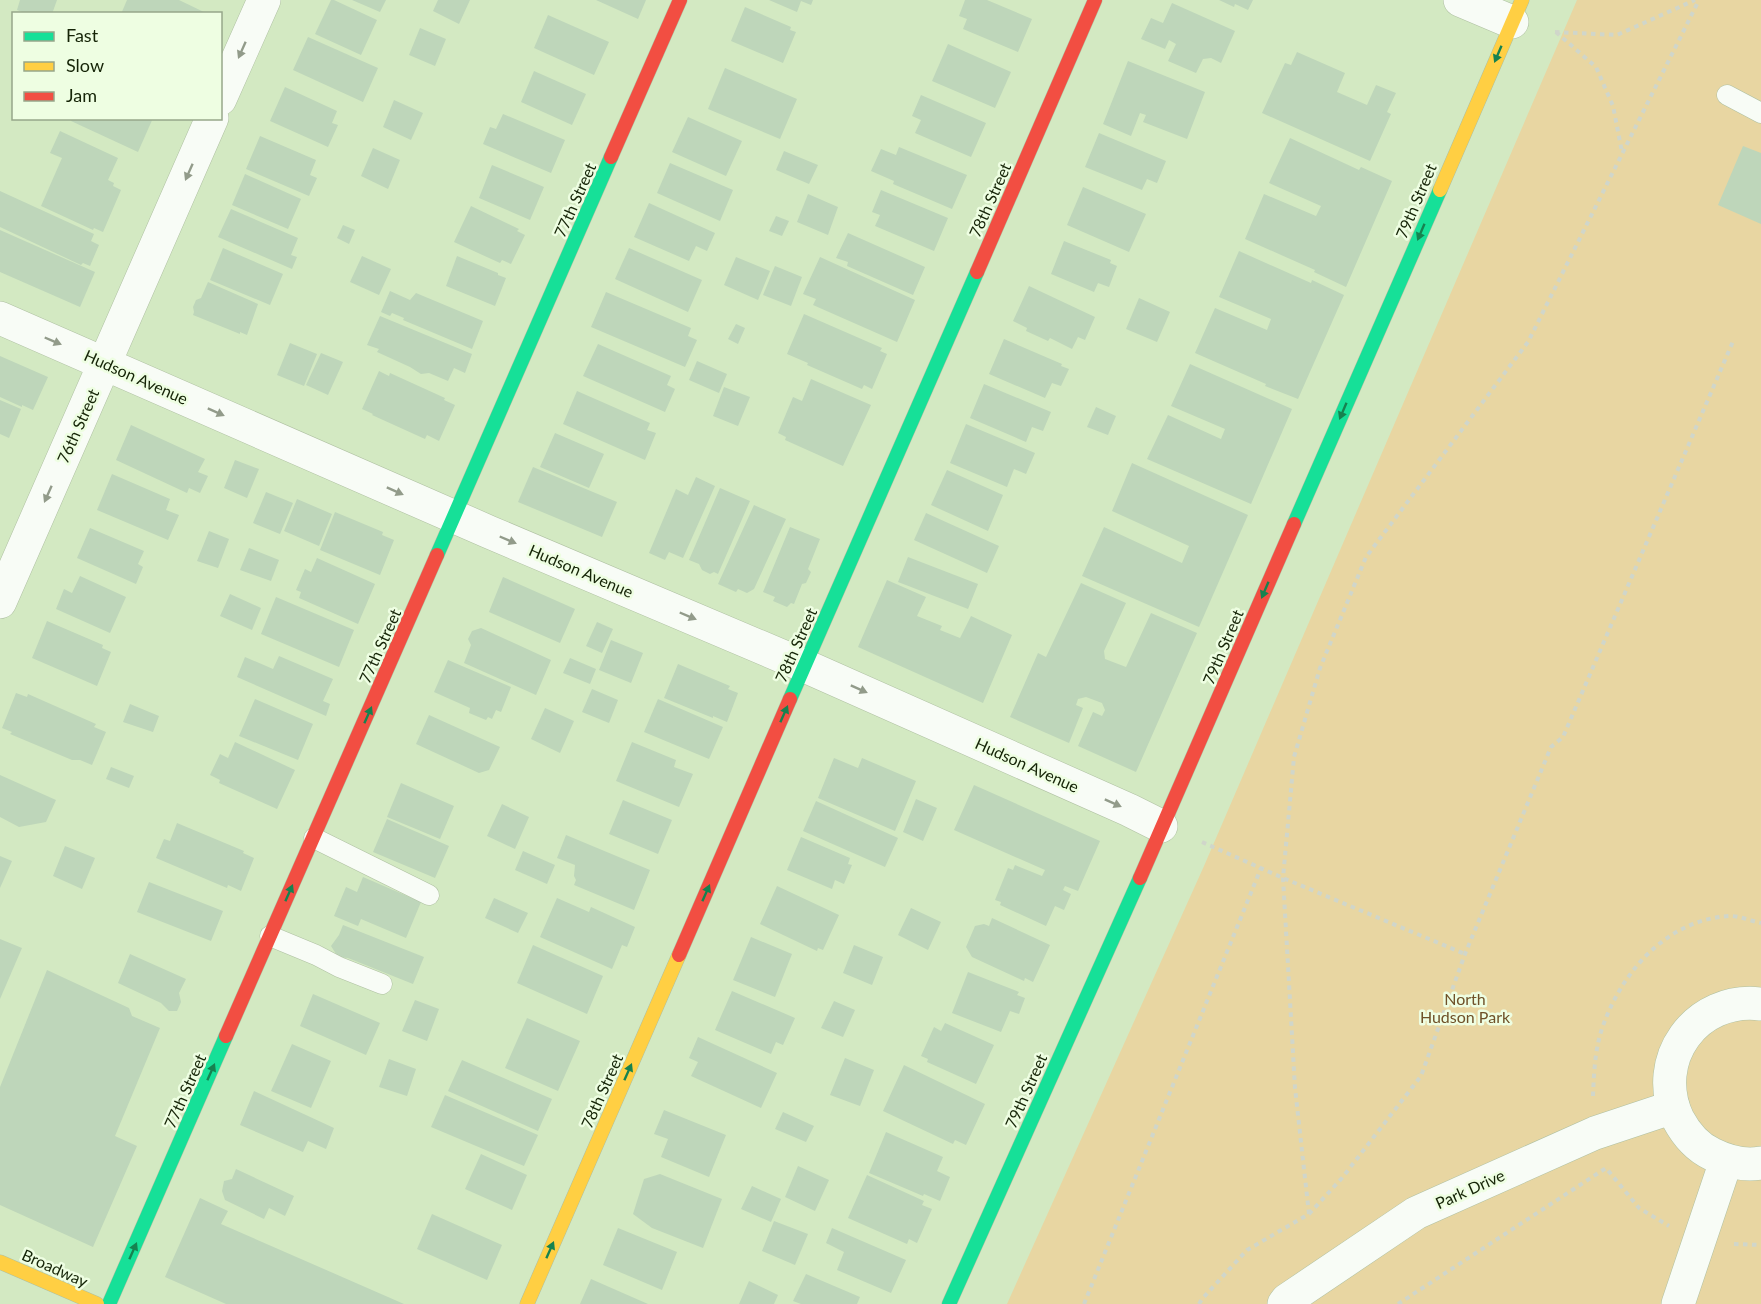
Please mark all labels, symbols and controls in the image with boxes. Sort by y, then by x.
legend [12,12,222,120]
text: Fast [66,24,99,46]
one-way arrow [237,41,247,59]
one-way arrow [1494,45,1503,62]
text: Slow [66,54,104,76]
text: Jam [66,84,97,106]
street label: 77th Street [550,159,599,240]
street label: 78th Street [965,159,1014,240]
street label: 79th Street [1391,160,1440,241]
one-way arrow [184,163,193,181]
one-way arrow [1416,224,1426,242]
one-way arrow [44,336,61,345]
street label: Hudson Avenue [81,345,191,408]
street label: 76th Street [53,385,102,466]
one-way arrow [1338,403,1348,421]
one-way arrow [208,408,225,417]
one-way arrow [43,485,53,503]
one-way arrow [386,487,404,496]
one-way arrow [500,535,518,545]
street label: Hudson Avenue [526,540,636,601]
one-way arrow [1261,582,1270,599]
street label: 78th Street [771,604,820,685]
street label: 77th Street [355,605,404,686]
street label: 79th Street [1198,606,1247,687]
one-way arrow [679,612,697,621]
one-way arrow [850,685,867,694]
one-way arrow [779,705,789,723]
one-way arrow [363,706,373,724]
street label: Hudson Avenue [972,733,1082,796]
one-way arrow [1105,798,1123,808]
one-way arrow [284,884,294,902]
one-way arrow [702,884,711,902]
park label: North Hudson Park [1420,989,1511,1026]
street label: 77th Street [160,1050,209,1131]
street label: 78th Street [577,1050,626,1131]
street label: 79th Street [1001,1050,1050,1131]
one-way arrow [623,1062,633,1080]
one-way arrow [207,1063,216,1081]
street label: Park Drive [1432,1165,1507,1212]
one-way arrow [545,1241,555,1259]
one-way arrow [128,1242,137,1259]
street label: Broadway [19,1245,92,1291]

